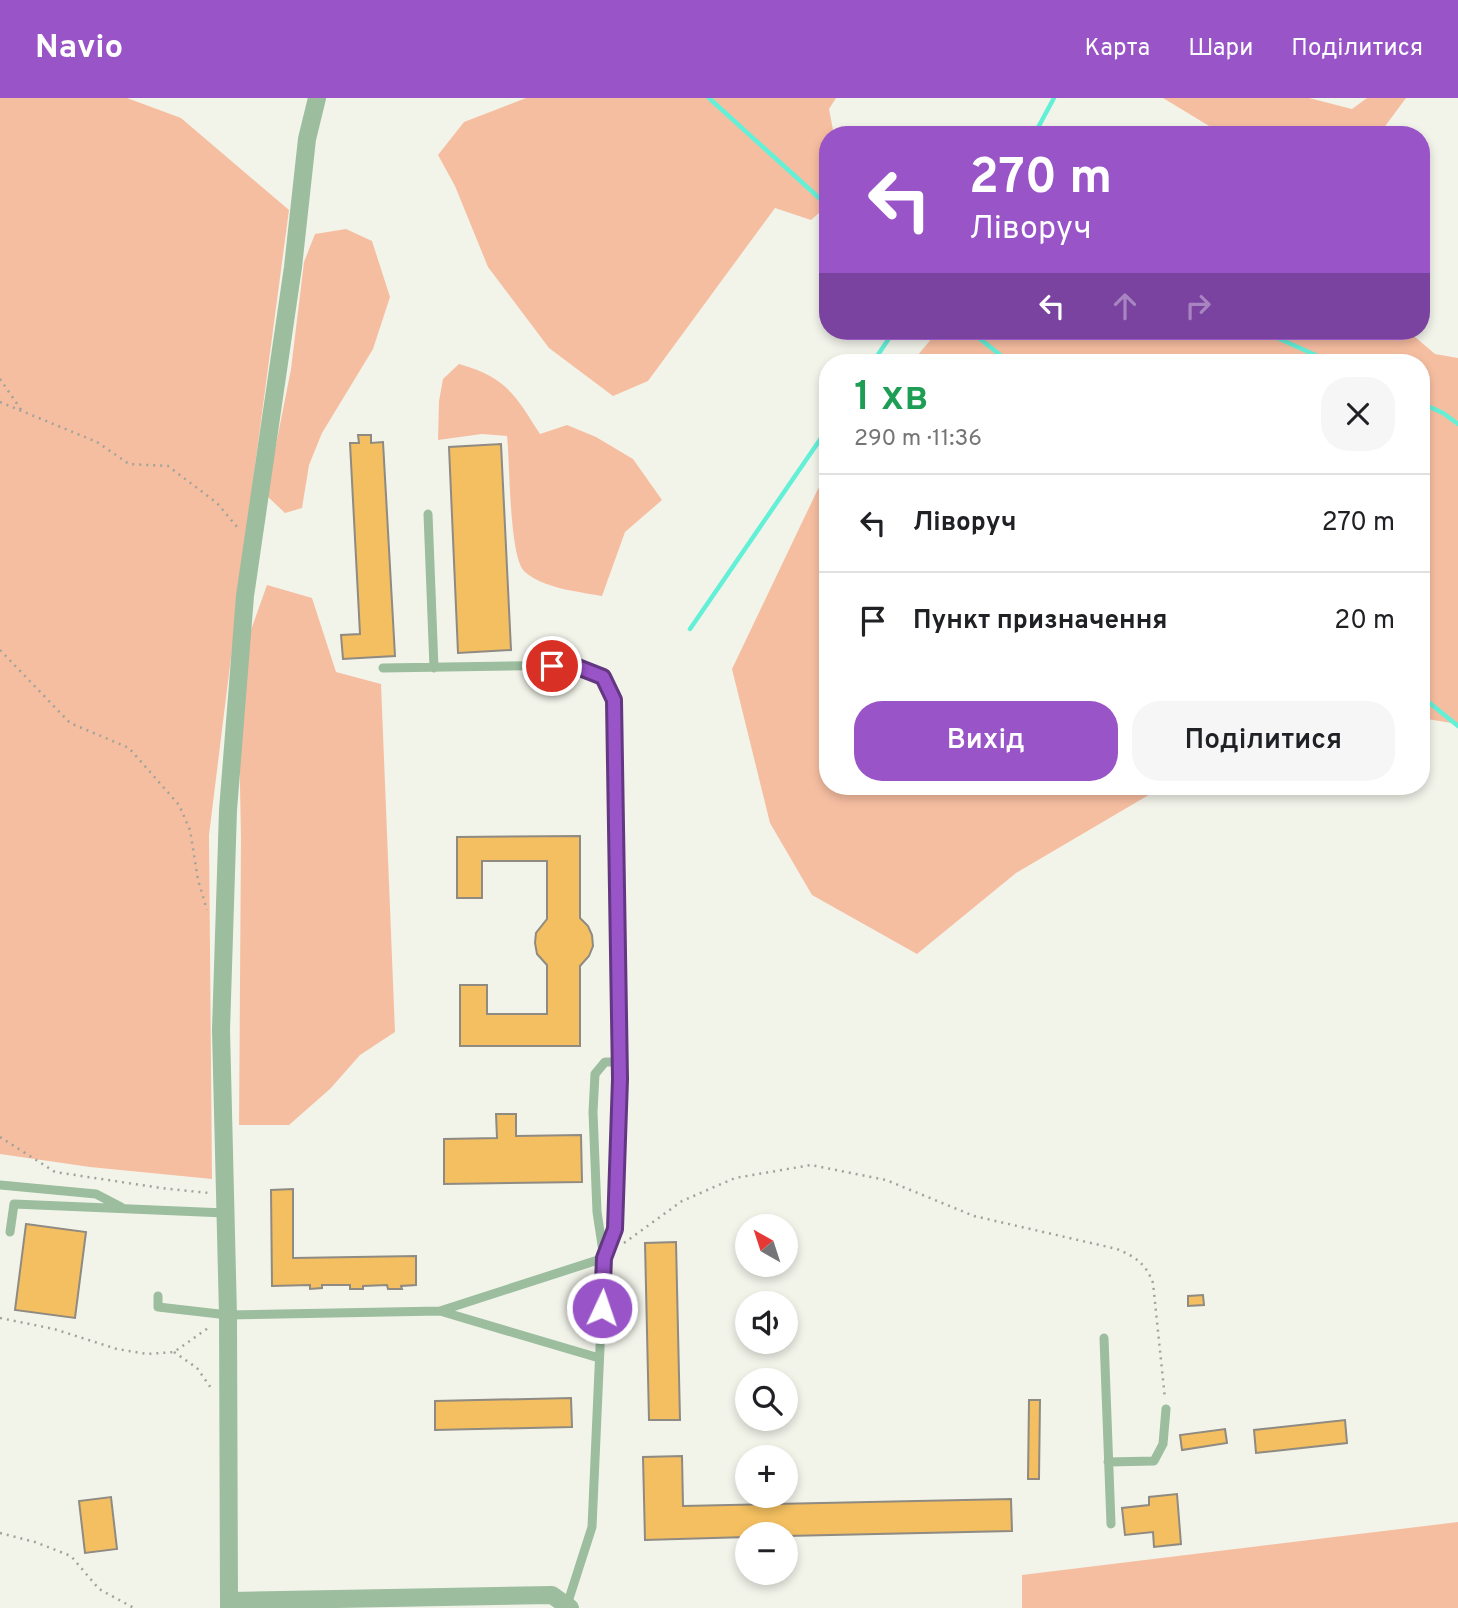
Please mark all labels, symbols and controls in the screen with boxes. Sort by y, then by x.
text: Navio [35,28,123,70]
text: Карта [1085,34,1150,64]
text: Шари [1188,34,1253,64]
text: Поділитися [1291,34,1423,64]
text: 270 m [969,149,1112,211]
icon: left [854,154,945,245]
text: Ліворуч [969,210,1092,250]
icon: left [1033,287,1071,325]
icon: ahead [1106,287,1144,325]
icon: right [1179,287,1217,325]
text: 1 хв [854,372,929,425]
button: close [1321,377,1395,451]
text: 290 m · 11:36 [854,425,982,454]
icon: left [854,504,892,542]
text: Ліворуч [913,507,1016,540]
text: 270 m [1322,507,1395,540]
icon: arrive [854,602,892,640]
text: Пункт призначення [913,605,1167,638]
text: 20 m [1334,605,1395,638]
pin [522,636,582,696]
icon: arrive [533,647,571,685]
button: Вихід [854,701,1118,781]
button: Поділитися [1132,701,1395,781]
north arrow [735,1214,798,1278]
map controls [735,1214,798,1585]
position arrow [565,1271,639,1345]
button: sound [735,1291,798,1354]
button: search [735,1368,798,1431]
button: + [735,1445,798,1508]
button: − [735,1522,798,1585]

